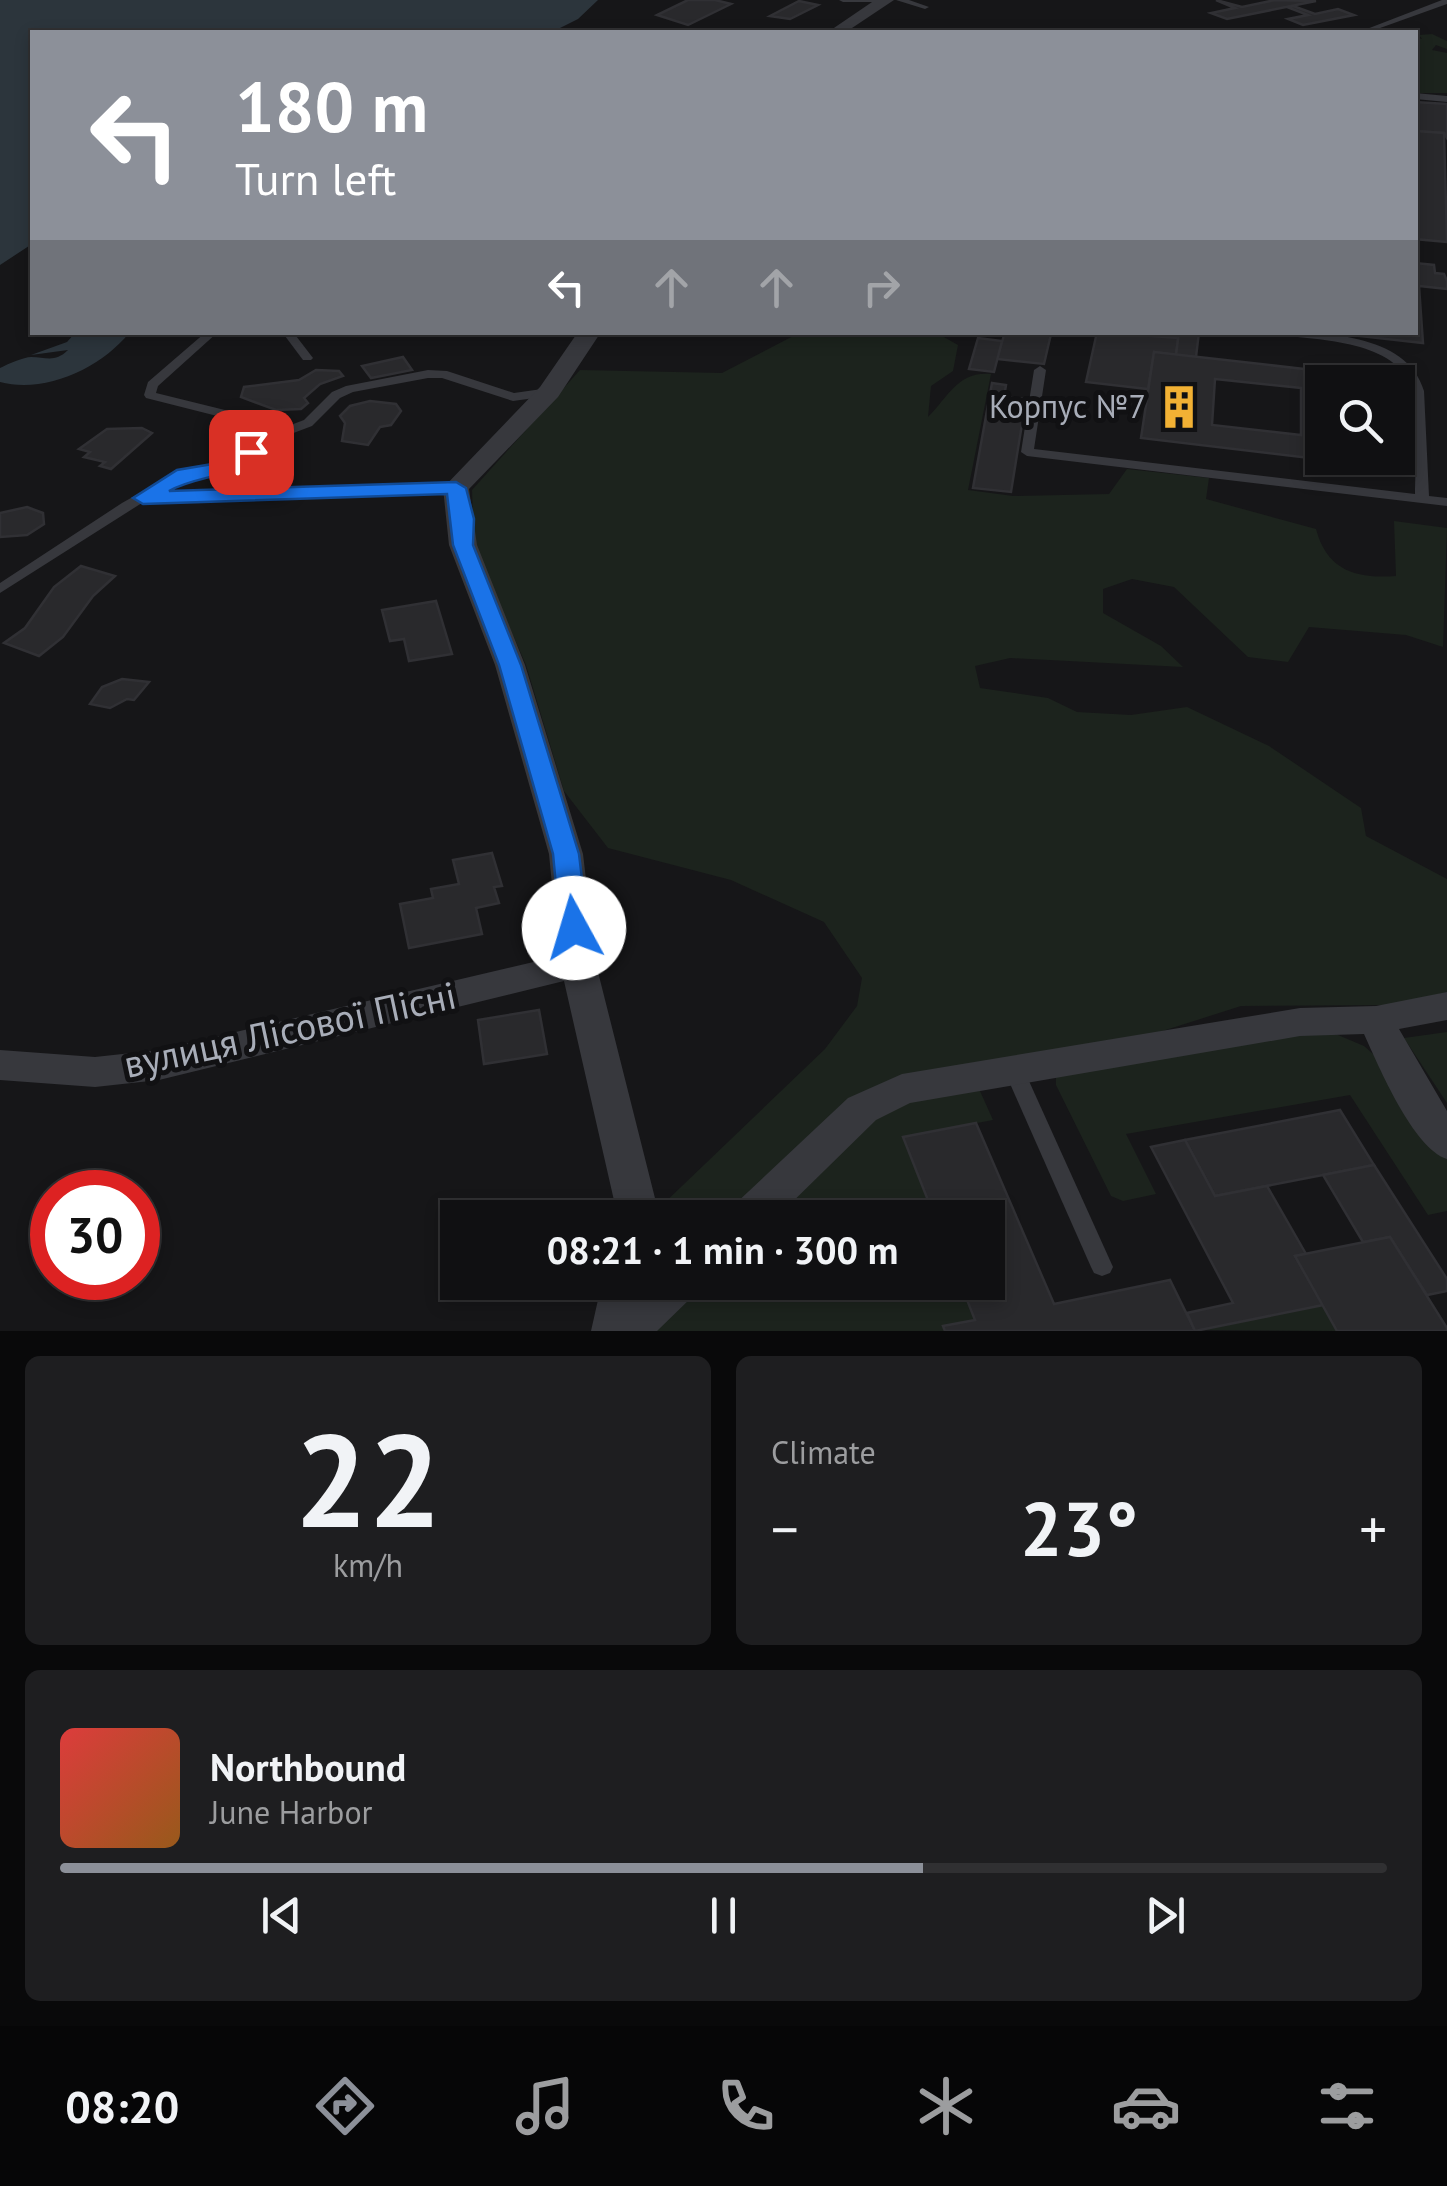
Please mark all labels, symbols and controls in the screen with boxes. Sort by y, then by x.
text: 180 m [235,61,428,151]
icon: left [70,70,200,200]
text: Turn left [235,149,396,207]
icon: left [539,260,594,315]
icon: ahead [644,260,699,315]
icon: ahead [749,260,804,315]
icon: right [854,260,909,315]
map controls [1305,365,1415,475]
button: search [1305,365,1415,475]
building icon: Корпус №7 [1155,383,1203,431]
place label: Корпус №7 [989,385,1146,427]
pin [209,410,294,495]
icon: arrive [224,425,279,480]
position arrow [522,876,626,980]
street label: вулиця Лісової Пісні [119,969,460,1088]
speed limit sign: 30 [30,1170,160,1300]
text: 08:21 · 1 min · 300 m [547,1225,898,1274]
text: 22 [294,1395,442,1563]
text: Climate [771,1431,876,1473]
text: 23° [1020,1480,1138,1577]
text: − [771,1493,799,1564]
text: + [1359,1493,1387,1564]
text: km/h [333,1544,403,1586]
text: Northbound [210,1742,406,1791]
text: June Harbor [210,1791,372,1833]
icon: previous [254,1888,309,1943]
icon: pause [696,1888,751,1943]
icon: next [1138,1888,1193,1943]
icon: directions [310,2071,380,2141]
icon: music [510,2071,580,2141]
icon: phone [711,2071,781,2141]
icon: climate [911,2071,981,2141]
icon: car [1111,2071,1181,2141]
icon: filters [1312,2071,1382,2141]
text: 08:20 [65,2077,179,2135]

